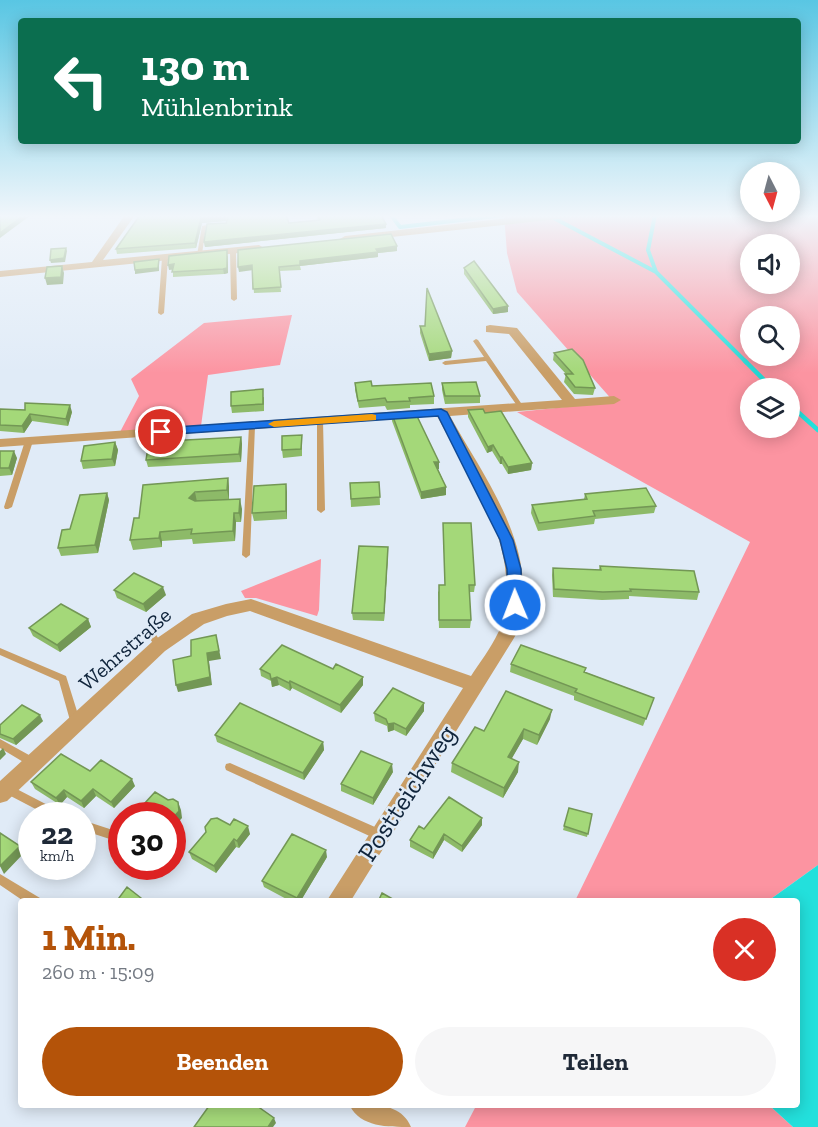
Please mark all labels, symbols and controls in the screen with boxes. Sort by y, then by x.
text: 130 m [141,40,249,91]
icon: left [42,42,120,120]
text: Mühlenbrink [141,91,293,123]
north arrow [740,162,800,222]
map controls [740,162,800,438]
button: sound [740,234,800,294]
button: search [740,306,800,366]
button: layers [740,378,800,438]
pin [135,406,186,457]
icon: arrive [144,415,177,448]
position arrow [483,573,547,637]
street label: Wehrstraße [73,601,177,697]
street label: Postteichweg [351,719,463,867]
speed limit sign: 30 [108,802,186,880]
text: 22 [41,816,73,852]
text: km/h [40,847,74,865]
text: 1 Min. [42,916,136,959]
button: close [713,918,776,981]
text: 260 m · 15:09 [42,960,154,984]
button: Beenden [42,1027,403,1096]
button: Teilen [415,1027,776,1096]

